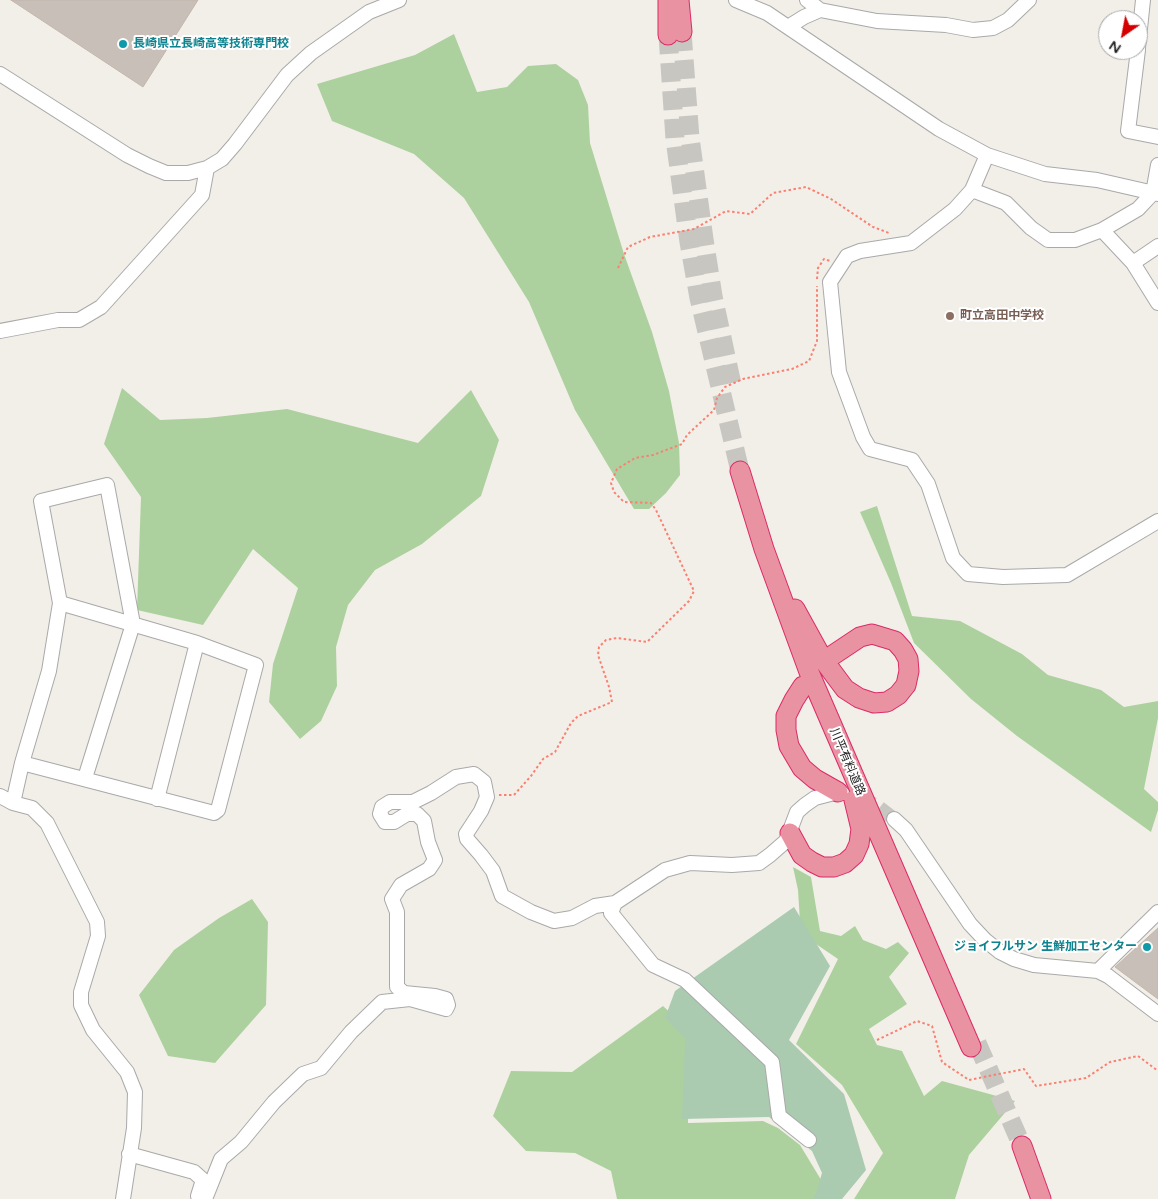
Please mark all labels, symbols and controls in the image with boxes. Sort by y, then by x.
north arrow [1098,10,1148,60]
place label: 長崎県立長崎高等技術専門校 [133,37,289,51]
text: N [1106,37,1124,57]
marker: 長崎県立長崎高等技術専門校 [117,38,129,50]
place label: 町立高田中学校 [960,309,1044,323]
marker: 町立高田中学校 [944,310,956,322]
street label: 川平有料道路 [826,726,868,798]
place label: ジョイフルサン 生鮮加工センター [954,940,1137,954]
marker: ジョイフルサン 生鮮加工センター [1141,941,1153,953]

